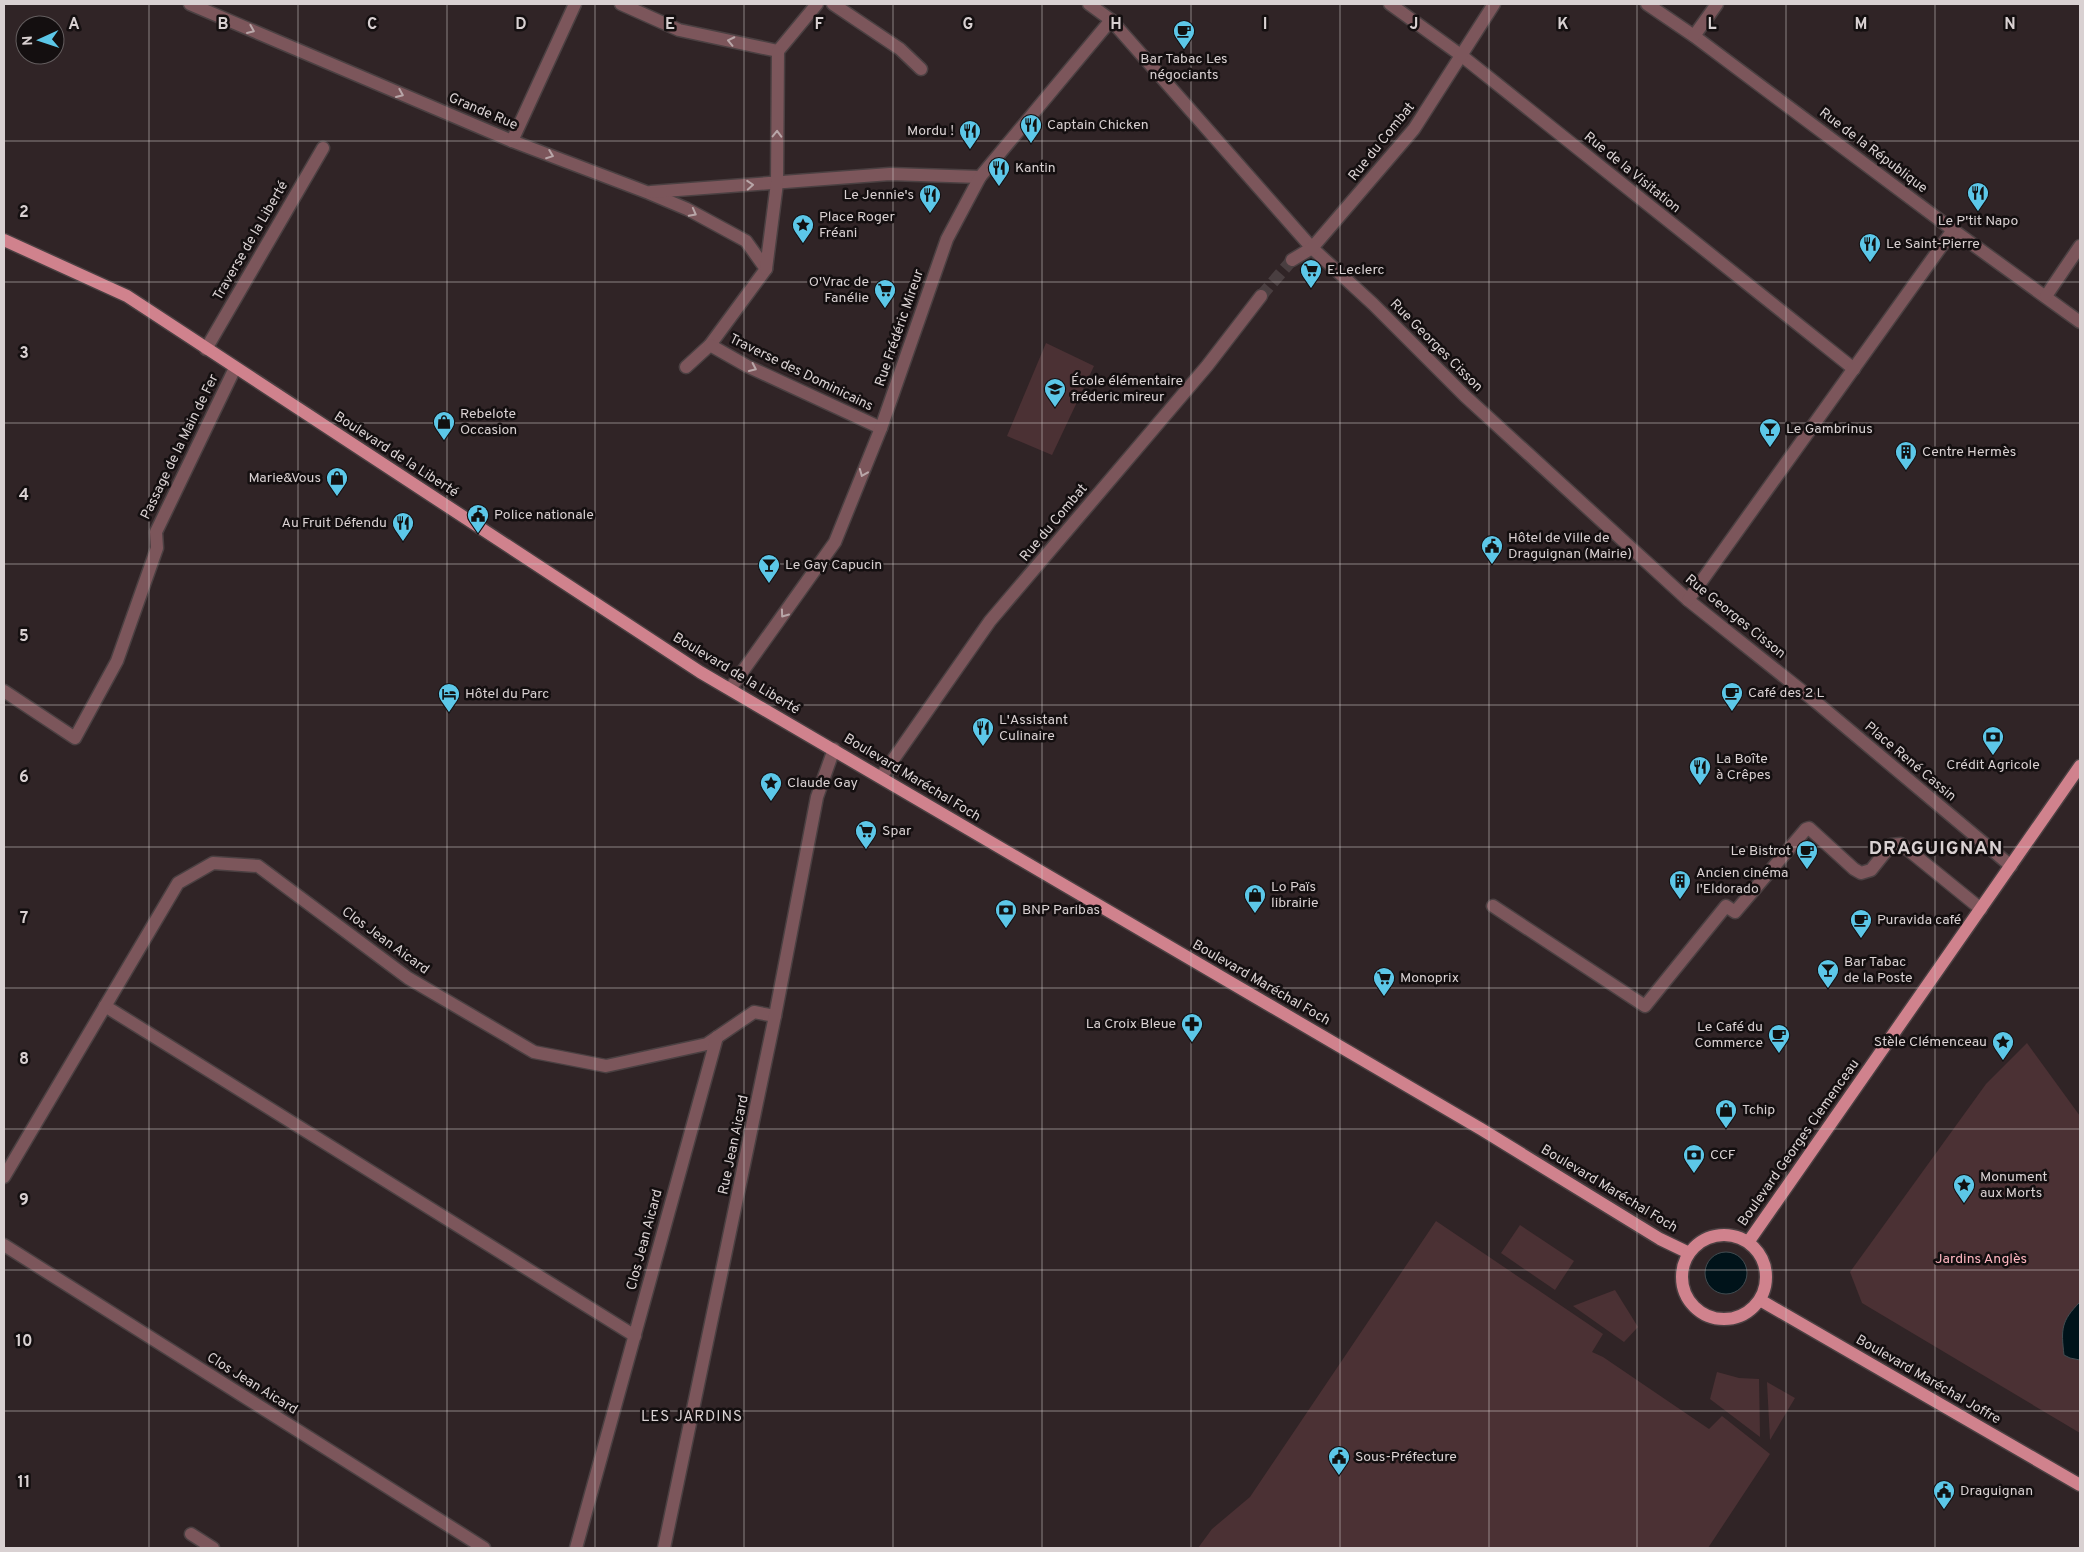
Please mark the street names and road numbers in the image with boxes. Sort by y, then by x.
street label: Grande Rue [446,90,520,134]
street label: Rue du Combat [1345,99,1419,185]
street label: Rue de la République [1815,105,1931,197]
street label: Rue de la Visitation [1580,129,1684,217]
street label: Traverse de la Liberté [210,178,292,304]
street label: Rue Frédéric Mireur [872,267,928,389]
street label: Rue Georges Cisson [1386,296,1486,396]
street label: Traverse des Dominicains [726,331,876,415]
street label: Passage de la Main de Fer [137,371,223,522]
street label: Boulevard de la Liberté [331,408,461,502]
street label: Rue du Combat [1017,481,1091,565]
street label: Rue Georges Cisson [1681,571,1789,663]
street label: Boulevard de la Liberté [669,629,803,719]
street label: Place René Cassin [1861,719,1959,805]
street label: Boulevard Maréchal Foch [841,730,983,826]
street label: Clos Jean Aicard [338,904,432,978]
street label: Boulevard Maréchal Foch [1189,936,1333,1030]
street label: Boulevard Georges Clemenceau [1735,1056,1863,1230]
street label: Rue Jean Aicard [715,1094,753,1196]
street label: Boulevard Maréchal Foch [1538,1141,1680,1237]
street label: Clos Jean Aicard [623,1188,667,1292]
street label: Boulevard Maréchal Joffre [1853,1332,2003,1428]
street label: Clos Jean Aicard [203,1349,301,1419]

